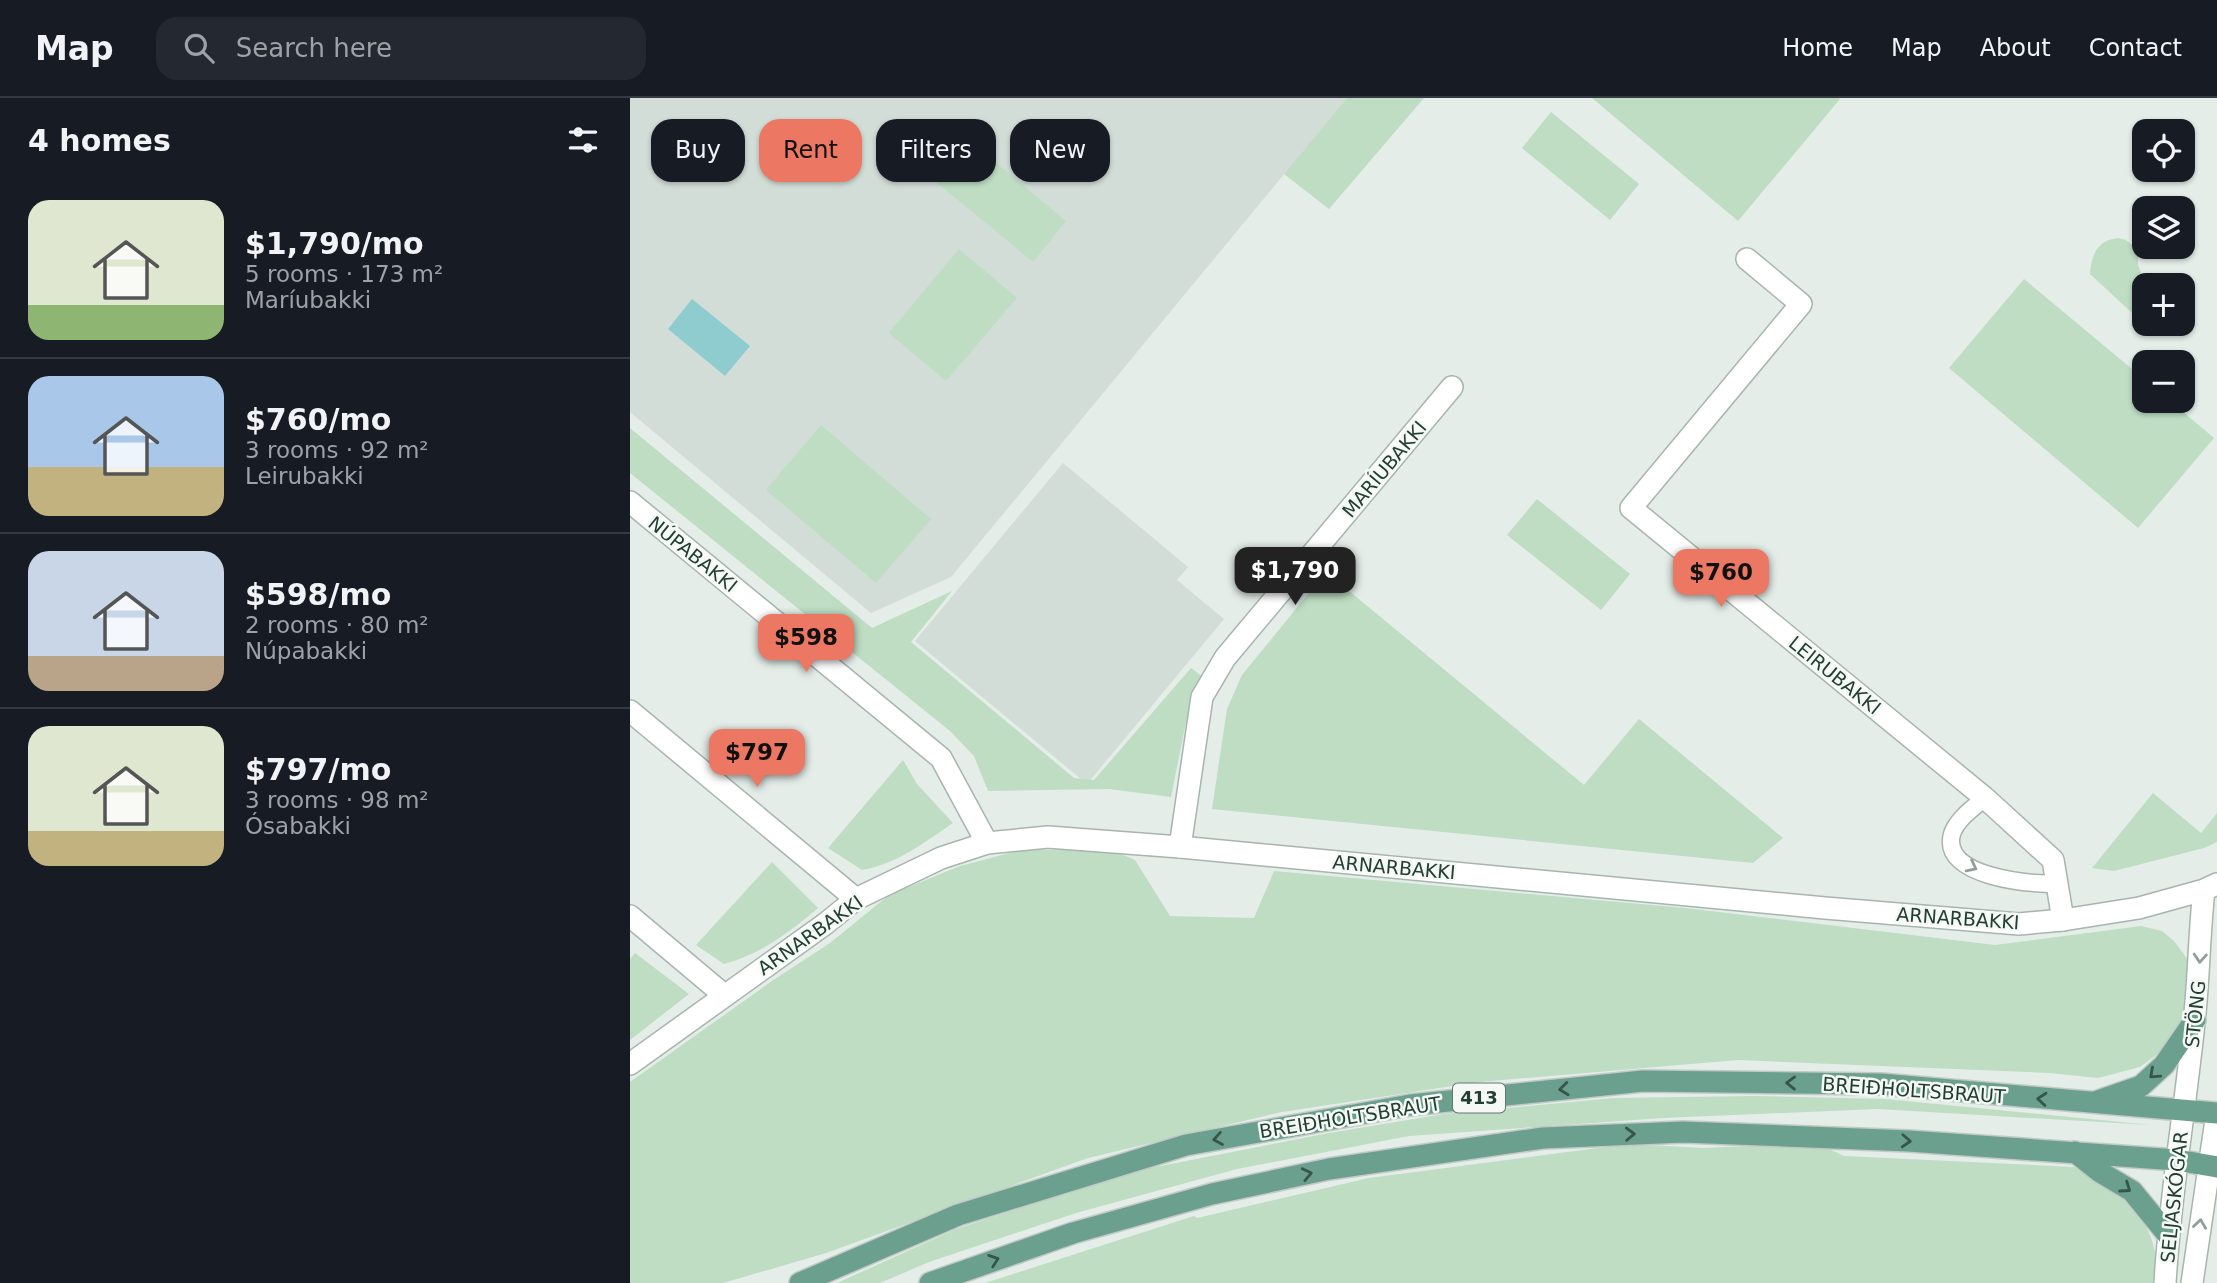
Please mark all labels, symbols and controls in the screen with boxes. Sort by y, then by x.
search box [156,17,646,80]
text: Map [35,29,114,68]
icon: search [180,29,218,67]
text: Search here [236,33,392,63]
text: Home [1782,34,1853,62]
text: Map [1891,34,1942,62]
text: About [1980,34,2051,62]
text: Contact [2089,34,2182,62]
chip: Buy [651,119,745,182]
chip: Rent [759,119,862,182]
chip: Filters [876,119,996,182]
chip: New [1010,119,1110,182]
map controls [2132,119,2195,413]
button: locate [2132,119,2195,182]
icon: filters [564,121,602,159]
text: 4 homes [28,123,171,158]
button: layers [2132,196,2195,259]
text: $1,790/mo [245,226,424,261]
icon: home [84,228,168,312]
text: 5 rooms · 173 m² [245,261,443,287]
button: + [2132,273,2195,336]
text: Maríubakki [245,287,371,313]
button: − [2132,350,2195,413]
text: $760/mo [245,402,391,437]
icon: home [84,404,168,488]
street label: MARÍUBAKKI [1337,416,1431,522]
text: 3 rooms · 92 m² [245,437,429,463]
text: Leirubakki [245,463,364,489]
street label: NÚPABAKKI [644,511,742,597]
pin: $1,790 [1238,547,1352,607]
pin: $760 [1680,550,1762,609]
text: $1,790 [1251,557,1339,583]
text: $760 [1689,559,1753,585]
text: $598/mo [245,577,391,612]
icon: home [84,579,168,663]
text: 2 rooms · 80 m² [245,612,429,638]
pin: $598 [765,614,847,674]
text: $598 [774,624,838,650]
street label: LEIRUBAKKI [1785,631,1885,719]
text: Núpabakki [245,638,367,664]
pin: $797 [716,730,798,789]
text: $797 [725,739,789,765]
text: $797/mo [245,752,391,787]
icon: home [84,754,168,838]
text: 3 rooms · 98 m² [245,787,429,813]
text: Ósabakki [245,813,351,839]
street label: ARNARBAKKI [1332,851,1456,883]
one-way arrow [1965,859,1977,873]
street label: ARNARBAKKI [753,891,867,979]
street label: ARNARBAKKI [1896,903,2020,933]
one-way arrow [2193,953,2208,964]
street label: STÖNG [2181,979,2209,1049]
one-way arrow [2149,1066,2162,1078]
street label: BREIÐHOLTSBRAUT [1822,1073,2007,1107]
one-way arrow [1785,1075,1796,1091]
one-way arrow [1558,1081,1569,1096]
road number: 413 [1453,1084,1505,1113]
street label: BREIÐHOLTSBRAUT [1258,1092,1443,1142]
one-way arrow [2037,1092,2048,1107]
one-way arrow [1625,1127,1636,1142]
street label: SELJASKÓGAR [2155,1130,2192,1264]
one-way arrow [1212,1131,1224,1146]
one-way arrow [1901,1133,1912,1148]
one-way arrow [1301,1167,1313,1182]
one-way arrow [2118,1180,2131,1193]
one-way arrow [2192,1218,2207,1230]
one-way arrow [987,1253,999,1268]

